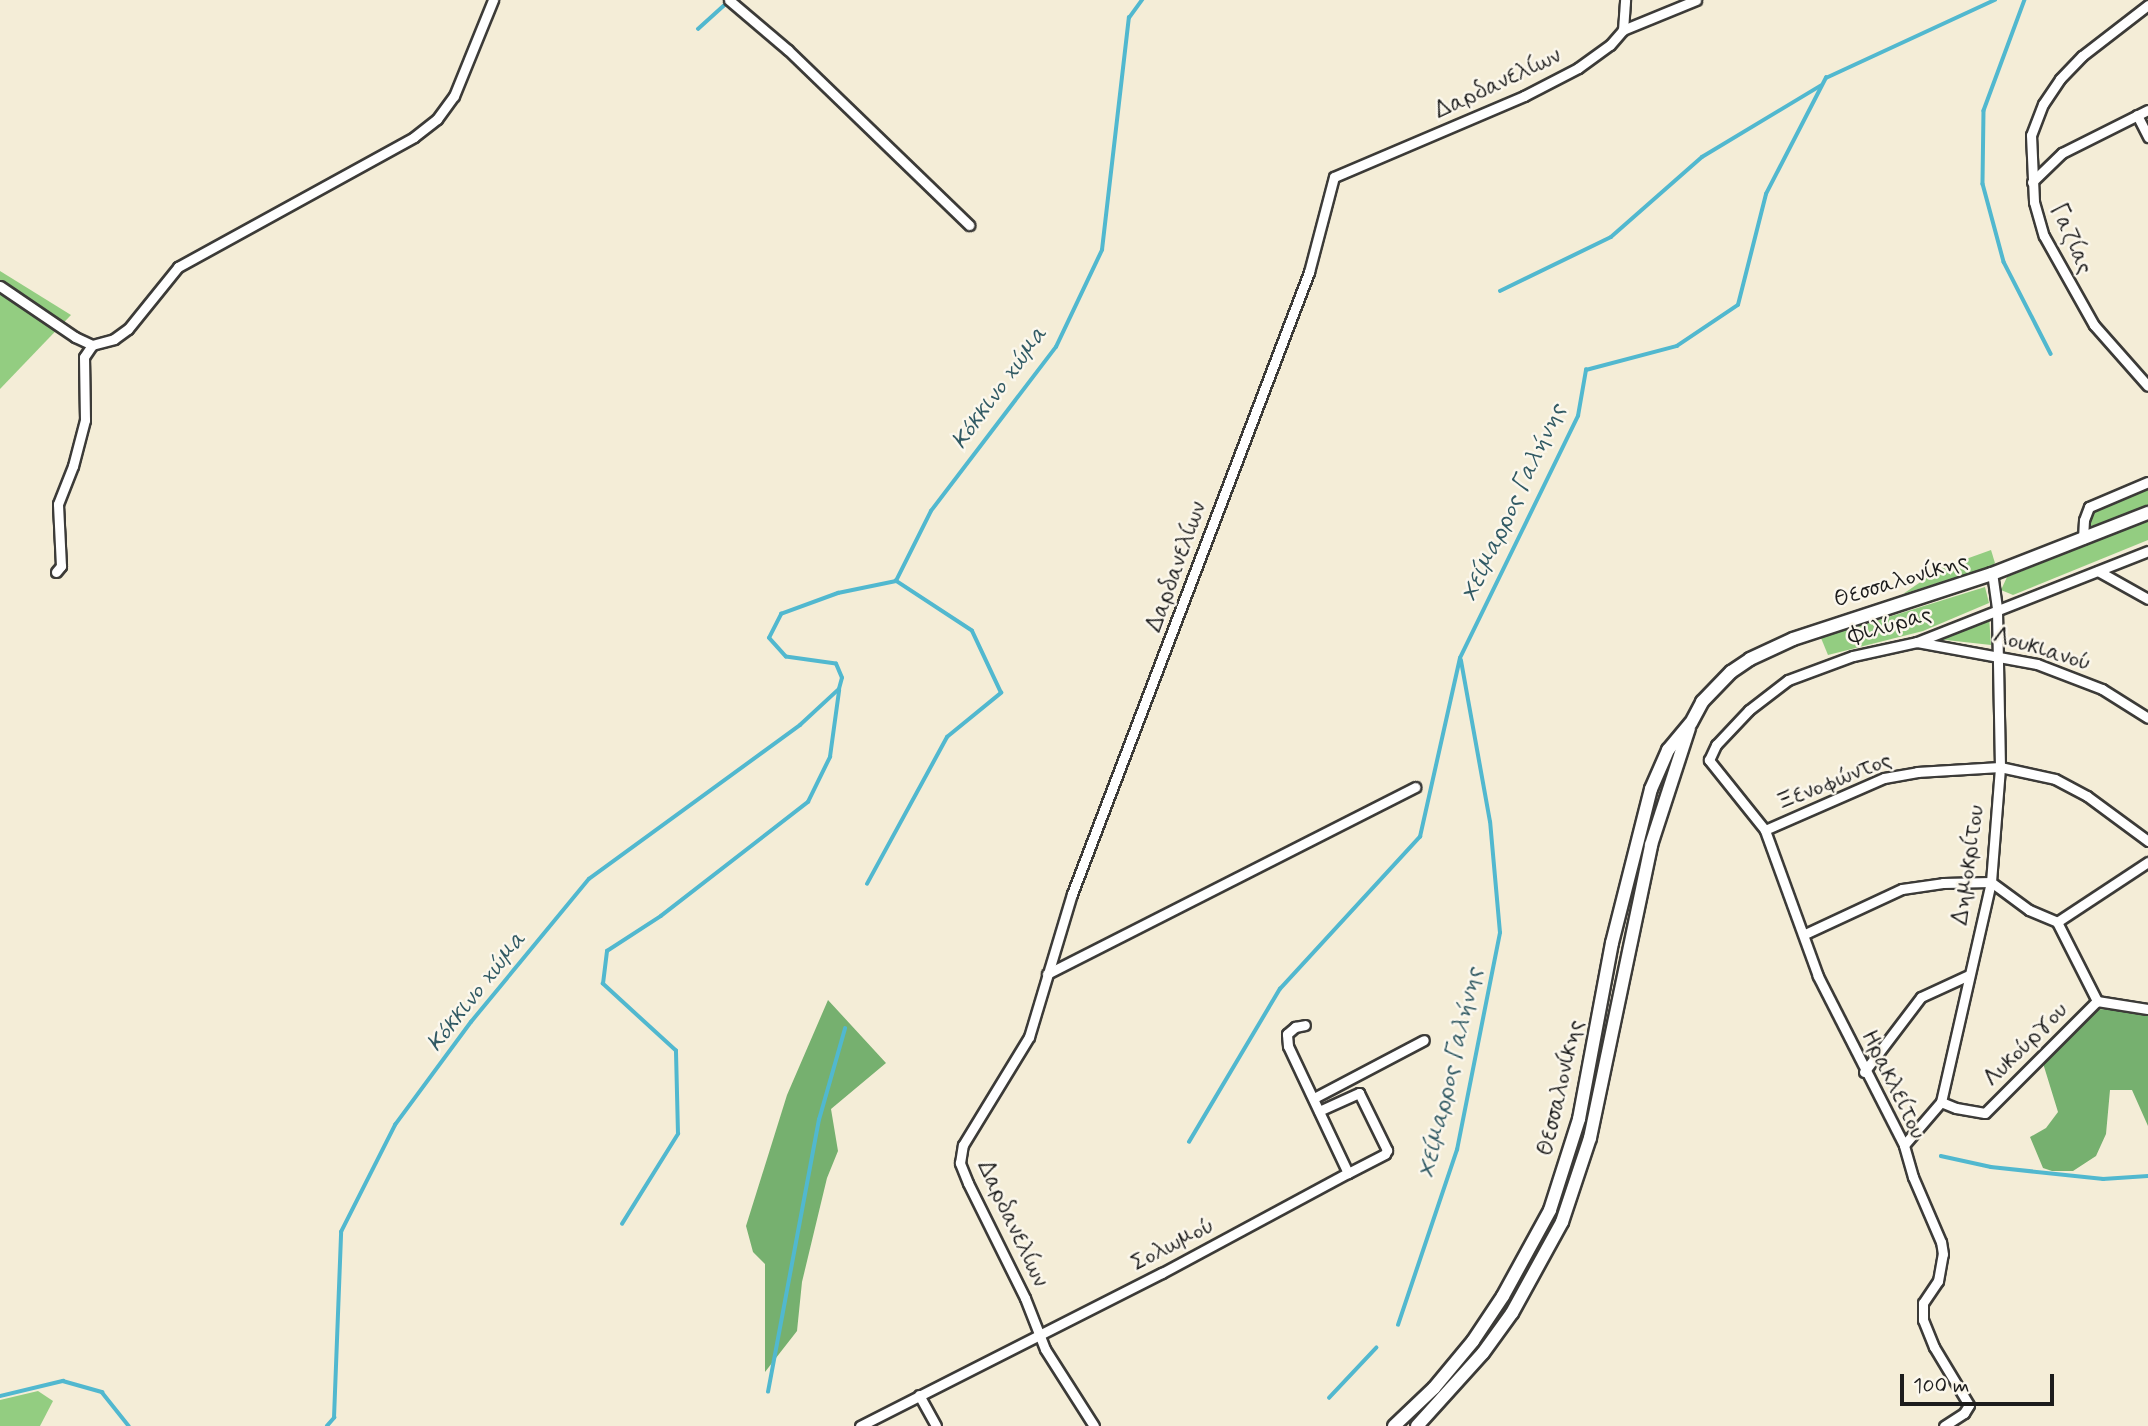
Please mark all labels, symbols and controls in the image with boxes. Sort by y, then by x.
street label: Δαρδανελίων [1430,43,1566,125]
street label: Γαζίας [2043,200,2099,278]
water label: Κόκκινο χώμα [946,321,1054,455]
water label: Χείμαρρος Γαλήνης [1456,400,1572,606]
street label: Δαρδανελίων [1141,498,1213,636]
street label: Θεσσαλονίκης [1831,548,1971,614]
street label: Φιλύρας [1845,601,1935,651]
street label: Λουκιανού [1990,622,2094,678]
street label: Ξενοφώντος [1772,746,1896,818]
street label: Δημοκρίτου [1947,803,1991,927]
water label: Κόκκινο χώμα [421,926,533,1058]
water label: Χείμαρρος Γαλήνης [1413,965,1489,1181]
street label: Λυκούργου [1978,997,2074,1093]
street label: Θεσσαλονίκης [1532,1017,1590,1159]
street label: Ηρακλείτου [1855,1026,1931,1144]
street label: Δαρδανελίων [971,1156,1053,1292]
street label: Σολωμού [1127,1212,1219,1278]
scale bar [1903,1360,2057,1404]
text: 100 m [1913,1372,1969,1400]

